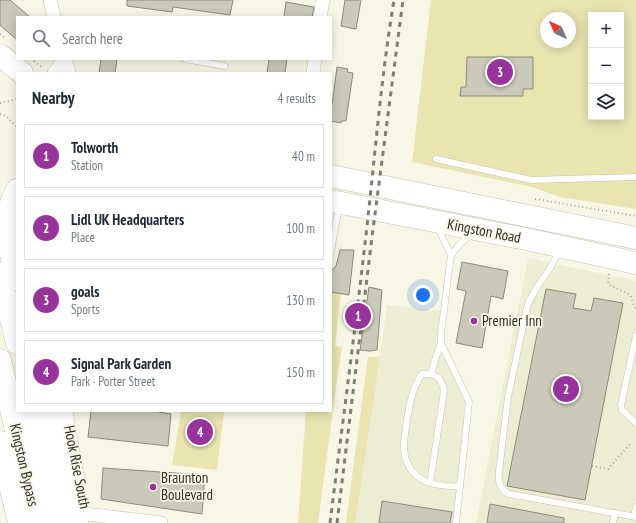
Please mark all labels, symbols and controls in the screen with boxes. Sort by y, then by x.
north arrow [540,12,576,48]
map controls [588,12,624,120]
button: + [588,12,624,48]
search box [16,16,332,60]
icon: search [30,27,52,49]
text: Search here [62,29,123,48]
button: − [588,48,624,84]
pin: 3 [487,57,513,87]
button: layers [588,84,624,120]
text: Nearby [32,87,75,109]
text: 4 results [277,90,316,107]
text: Tolworth [71,138,118,157]
text: 1 [43,148,49,165]
text: 40 m [292,148,315,165]
text: Station [71,157,103,174]
text: Lidl UK Headquarters [71,210,184,229]
street label: Kingston Road [446,214,523,247]
text: 2 [43,220,49,237]
text: 100 m [286,220,315,237]
text: Place [71,229,95,246]
text: goals [71,282,99,301]
your location [413,285,433,305]
text: 3 [43,292,49,309]
text: 130 m [286,292,315,309]
text: Sports [71,301,100,318]
pin: 1 [345,301,371,331]
place label: Premier Inn [482,311,542,330]
marker: Premier Inn [469,316,479,326]
text: Signal Park Garden [71,354,171,373]
text: 4 [43,364,49,381]
text: 150 m [286,364,315,381]
text: Park · Porter Street [71,373,155,390]
pin: 2 [553,374,579,404]
pin: 4 [187,417,213,447]
street label: Kingston Bypass [6,422,43,508]
street label: Hook Rise South [60,424,95,510]
place label: Braunton Boulevard [161,468,213,504]
marker: Braunton Boulevard [148,482,158,492]

